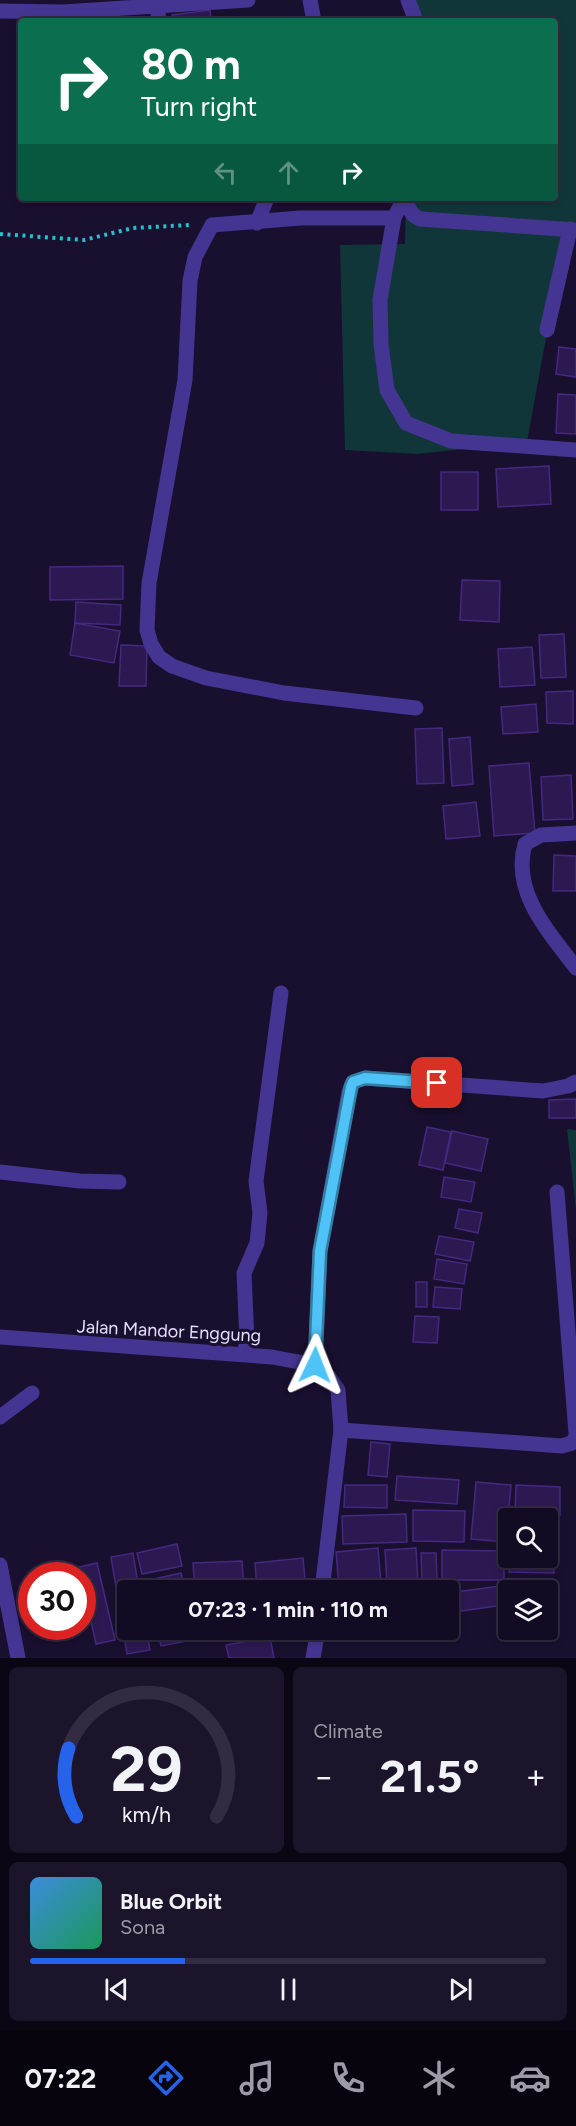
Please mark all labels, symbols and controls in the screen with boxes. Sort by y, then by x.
text: 80 m [141,39,241,90]
icon: right [42,42,120,120]
text: Turn right [141,90,257,123]
icon: left [209,156,242,189]
icon: ahead [272,156,305,189]
icon: right [335,156,368,189]
pin [411,1057,462,1108]
icon: arrive [420,1066,453,1099]
street label: Jalan Mandor Enggung [76,1315,262,1347]
position arrow [283,1333,347,1397]
map controls [498,1508,558,1640]
button: search [498,1508,558,1568]
speed limit sign: 30 [18,1562,96,1640]
button: layers [498,1580,558,1640]
text: 07:23 · 1 min · 110 m [188,1596,388,1623]
text: Climate [314,1719,383,1743]
text: 29 [110,1732,182,1807]
text: 21.5° [380,1749,479,1803]
text: − [314,1757,334,1796]
text: + [525,1757,546,1796]
text: km/h [122,1802,171,1827]
text: Blue Orbit [120,1888,222,1915]
text: Sona [120,1915,165,1939]
icon: previous [100,1973,133,2006]
icon: pause [272,1973,305,2006]
icon: next [444,1973,477,2006]
icon: directions [145,2057,187,2099]
icon: music [236,2057,278,2099]
icon: phone [327,2057,369,2099]
icon: climate [418,2057,460,2099]
icon: car [509,2057,551,2099]
text: 07:22 [25,2062,96,2095]

